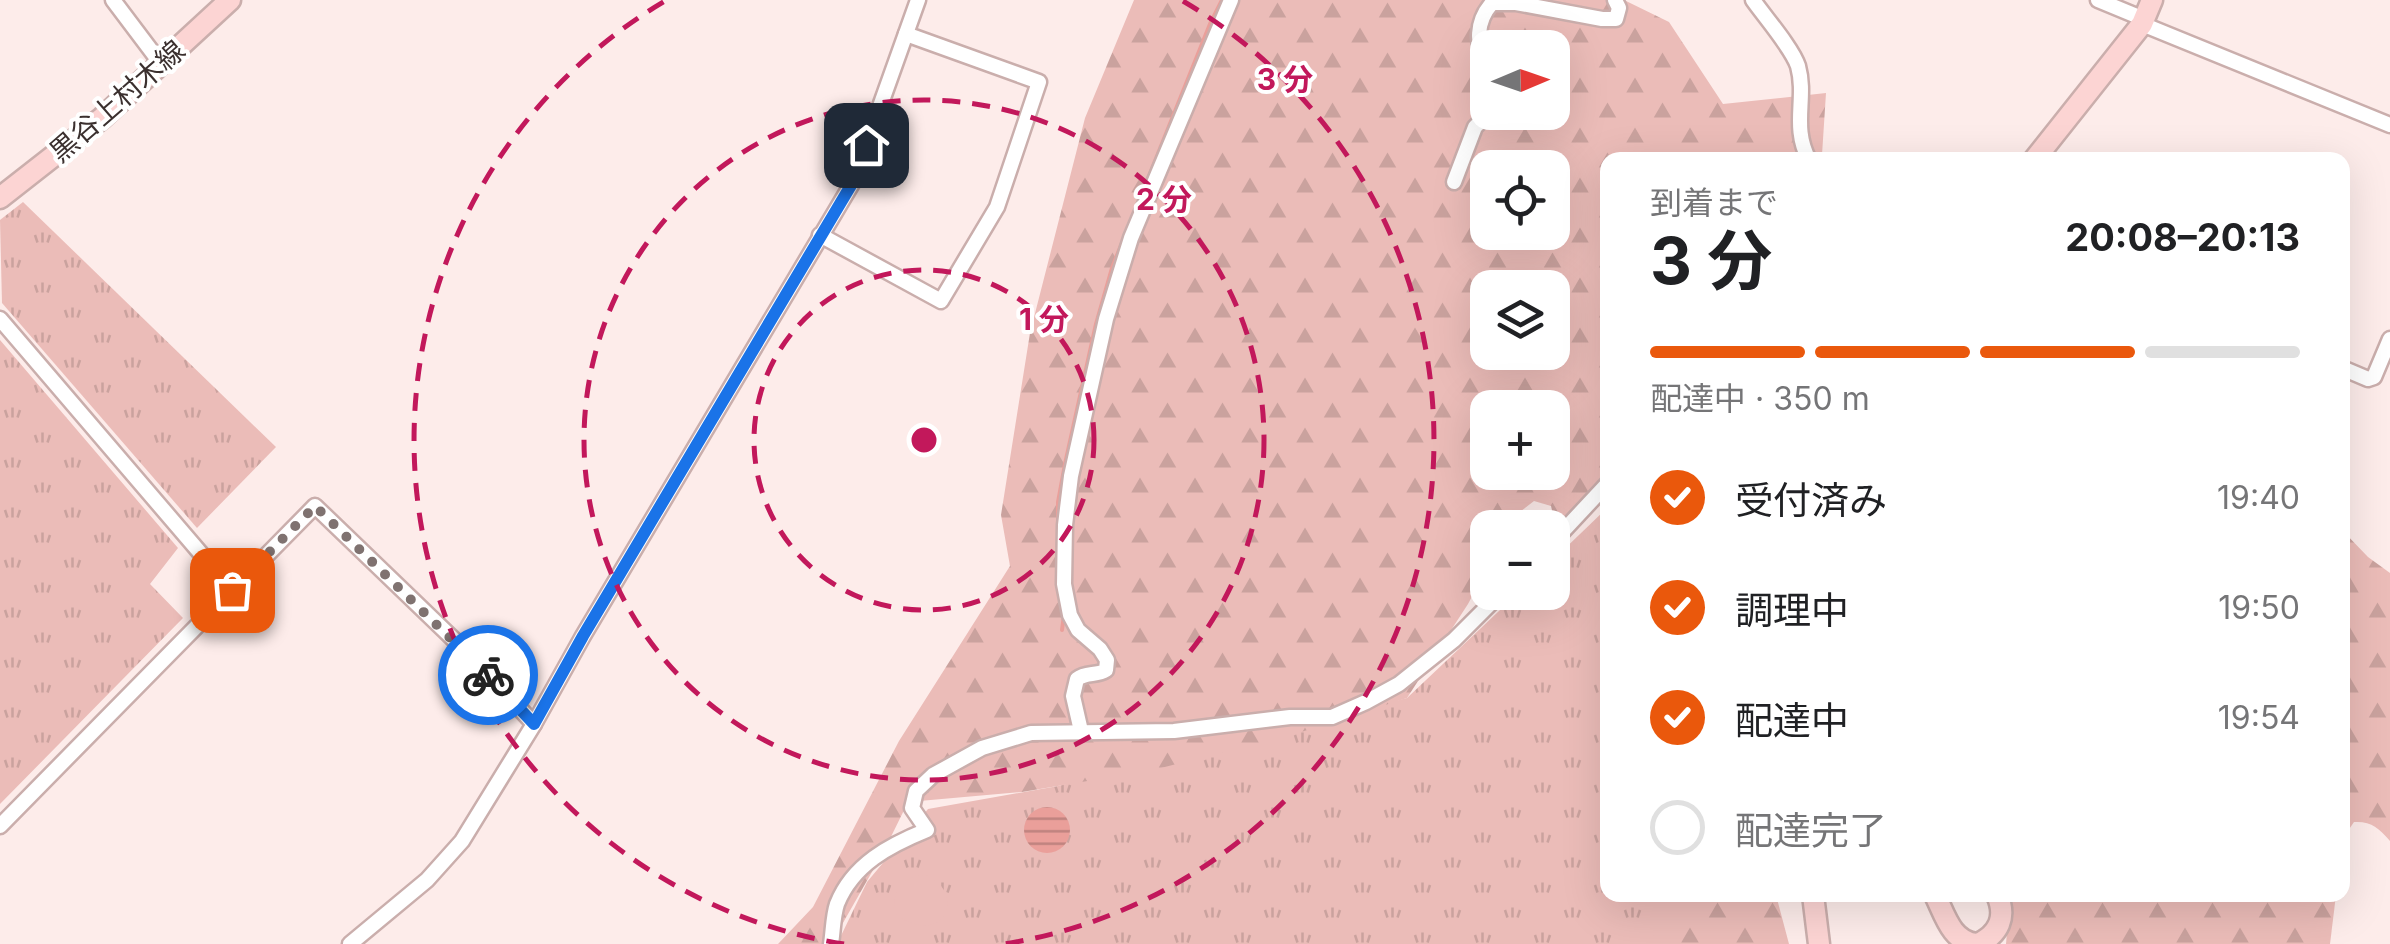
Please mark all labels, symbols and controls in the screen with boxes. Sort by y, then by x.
north arrow [1470,30,1570,130]
map controls [1470,30,1570,610]
street label: 黒谷上村木線 [42,33,192,169]
text: 3 分 [1257,61,1313,97]
pin [824,103,909,188]
icon: home [839,118,894,173]
button: locate [1470,150,1570,250]
text: 2 分 [1136,181,1192,217]
text: 到着まで [1650,183,1778,222]
text: 20:08–20:13 [2065,214,2300,260]
text: 3 分 [1650,221,1772,300]
button: layers [1470,270,1570,370]
text: 1 分 [1019,301,1069,337]
text: 配達中 · 350 m [1650,379,1870,418]
button: + [1470,390,1570,490]
centre of rings [906,422,942,458]
icon: check [1650,470,1705,525]
text: 受付済み [1735,477,1887,523]
text: 19:40 [2217,478,2300,517]
button: − [1470,510,1570,610]
pin [190,548,275,633]
icon: bag [205,563,260,618]
icon: check [1650,580,1705,635]
text: 調理中 [1735,587,1849,633]
text: 19:50 [2218,588,2300,627]
courier [438,625,538,725]
icon: bike [461,648,516,703]
icon: check [1650,690,1705,745]
text: 配達中 [1735,697,1849,743]
text: 19:54 [2218,698,2300,737]
text: 配達完了 [1735,807,1887,853]

